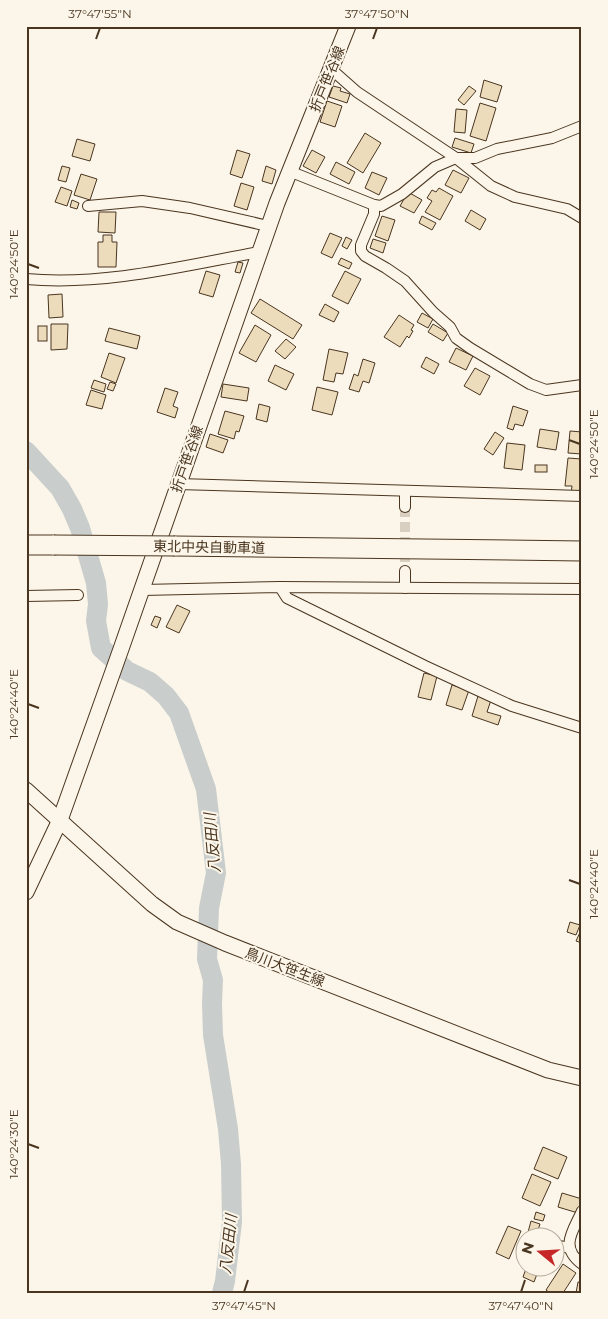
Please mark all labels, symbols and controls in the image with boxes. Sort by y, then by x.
text: 37°47'55"N [68,6,132,21]
text: 37°47'50"N [345,6,409,21]
street label: 折戸笹谷線 [306,43,348,115]
text: 140°24'50"E [6,229,21,299]
text: 140°24'50"E [586,409,601,479]
street label: 折戸笹谷線 [167,423,207,495]
street label: 東北中央自動車道 [153,537,265,557]
text: 140°24'40"E [6,669,21,739]
water label: 八反田川 [200,810,224,874]
text: 140°24'40"E [586,849,601,919]
street label: 鳥川大笹生線 [243,944,327,990]
text: 140°24'30"E [6,1109,21,1179]
water label: 八反田川 [215,1211,241,1275]
north arrow [516,1226,566,1276]
text: N [517,1240,538,1256]
text: 37°47'45"N [212,1298,276,1313]
text: 37°47'40"N [488,1298,554,1313]

